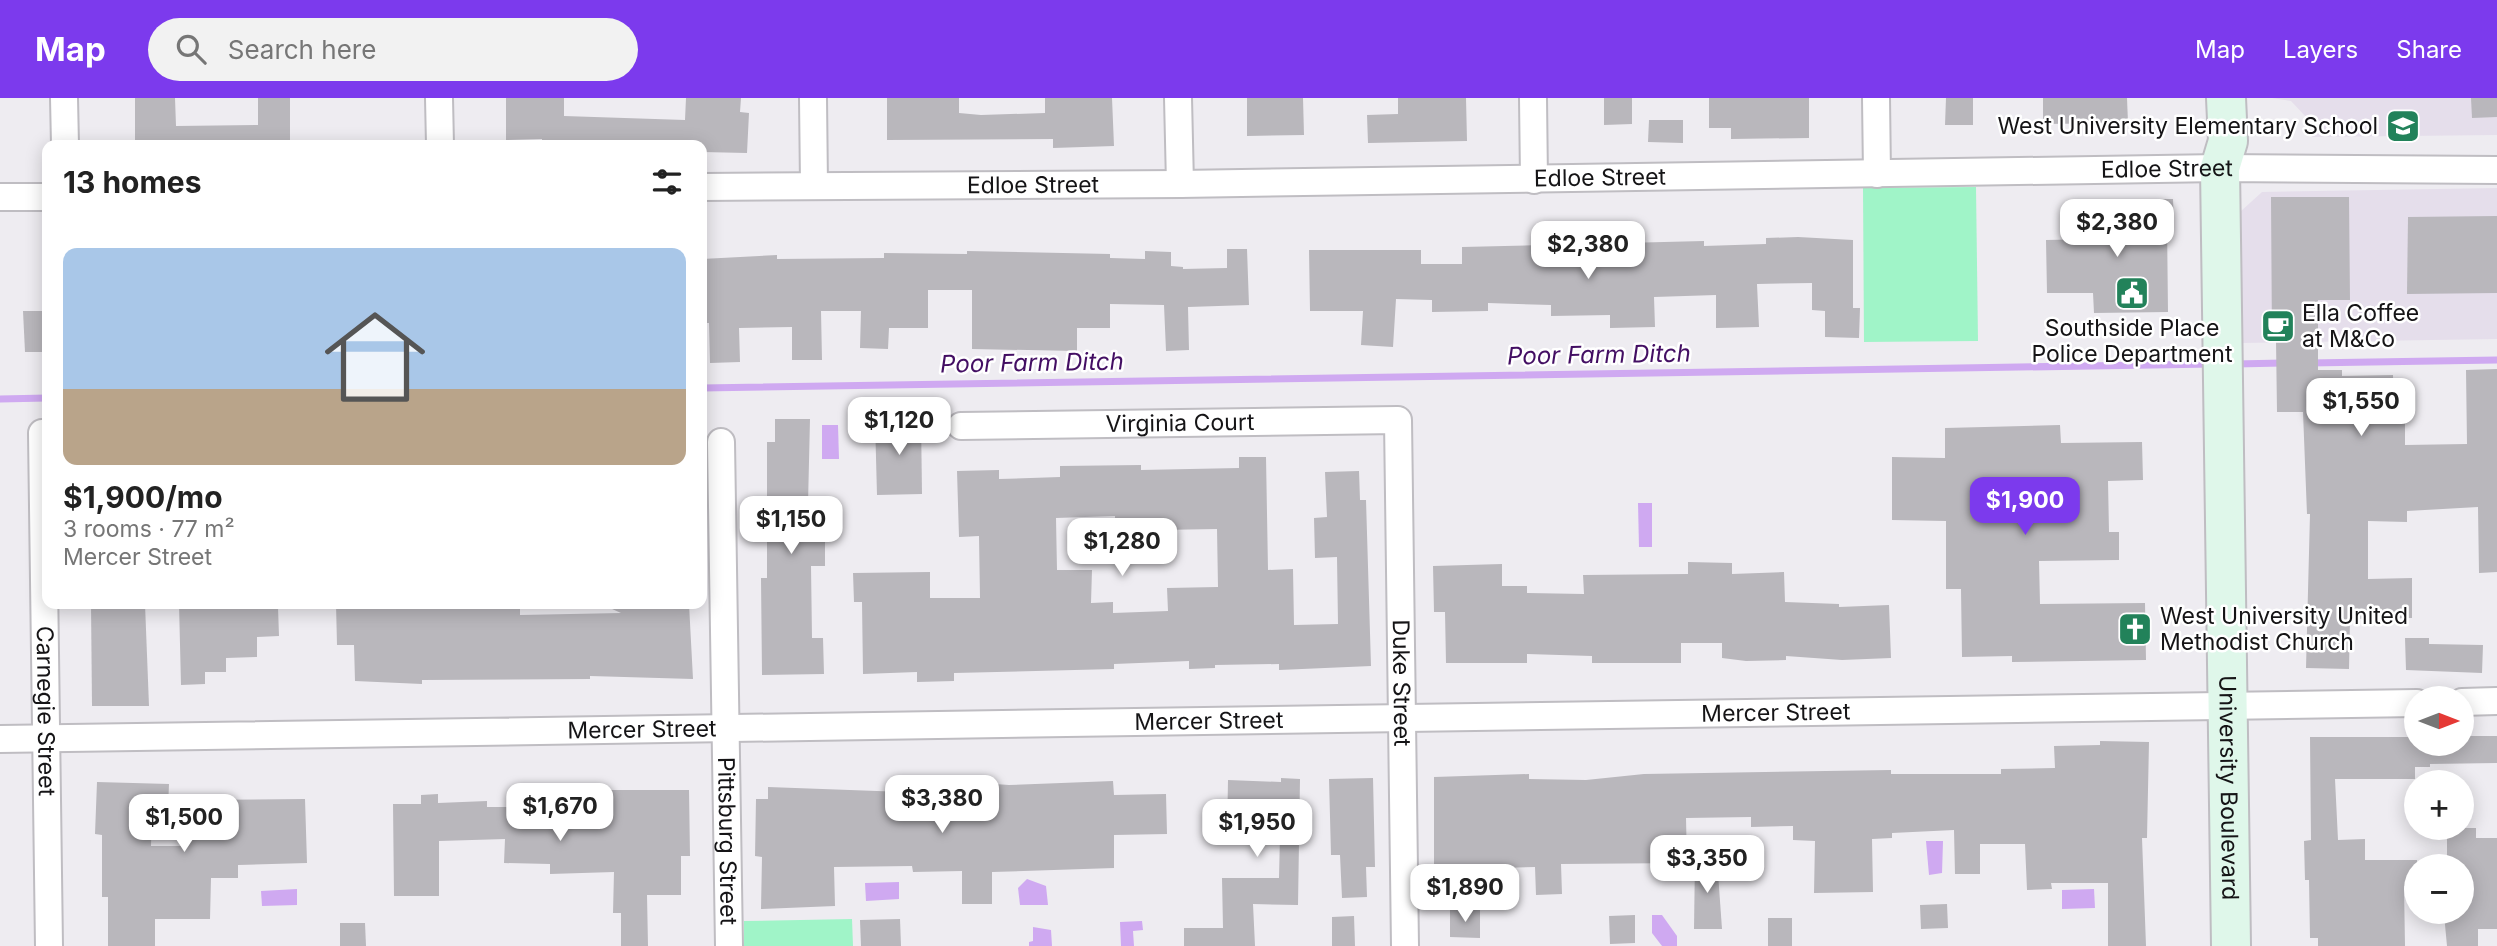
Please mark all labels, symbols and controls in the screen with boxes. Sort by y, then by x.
search box [148,18,638,81]
text: Map [35,29,106,69]
icon: search [172,30,210,68]
text: Search here [228,34,376,65]
text: Map [2195,35,2245,64]
text: Layers [2283,35,2358,64]
text: Share [2396,35,2462,64]
school or university icon: West University Elementary School [2384,107,2422,145]
place label: West University Elementary School [1998,112,2378,140]
street label: Edloe Street [2101,154,2234,184]
icon: filters [648,163,686,201]
street label: Edloe Street [1534,163,1667,193]
text: 13 homes [63,164,202,200]
street label: Edloe Street [967,171,1100,199]
pin: $2,380 [2060,200,2174,259]
text: $2,380 [2076,208,2158,236]
pin: $2,380 [1531,222,1645,281]
text: $2,380 [1547,230,1629,258]
public building icon: Southside Place Police Department [2113,274,2151,312]
icon: home [312,294,438,420]
place label: Ella Coffee at M&Co [2302,299,2419,353]
cafe icon: Ella Coffee at M&Co [2259,307,2297,345]
place label: Southside Place Police Department [2032,314,2233,368]
water label: Poor Farm Ditch [1507,338,1691,371]
water label: Poor Farm Ditch [940,346,1124,379]
pin: $1,550 [2304,378,2418,438]
text: $1,550 [2322,387,2400,415]
pin: $1,120 [842,398,956,457]
text: $1,120 [864,406,934,434]
street label: Virginia Court [1105,408,1255,438]
pin: $1,900 [1968,478,2082,537]
text: $1,900/mo [63,479,223,515]
text: $1,900 [1986,486,2064,514]
pin: $1,150 [734,496,848,556]
text: $1,150 [756,505,826,533]
text: 3 rooms · 77 m² [63,515,235,543]
pin: $1,280 [1065,518,1179,578]
text: $1,280 [1083,527,1161,555]
text: Mercer Street [63,543,212,571]
place label: West University United Methodist Church [2160,602,2408,656]
church icon: West University United Methodist Church [2116,610,2154,648]
street label: Duke Street [1387,619,1416,747]
street label: Carnegie Street [31,626,61,797]
street label: University Boulevard [2213,675,2244,900]
north arrow [2404,686,2474,756]
map controls [2404,686,2474,924]
street label: Mercer Street [1701,697,1851,728]
street label: Mercer Street [1134,706,1284,736]
street label: Mercer Street [567,714,717,745]
street label: Pittsburg Street [712,757,743,926]
button: + [2404,770,2474,840]
pin: $3,380 [885,776,999,835]
pin: $1,670 [503,784,617,843]
text: $3,380 [901,784,983,812]
text: $1,670 [522,792,598,820]
pin: $1,500 [127,794,241,854]
pin: $1,950 [1200,800,1314,859]
text: $1,500 [145,803,223,831]
text: $1,950 [1218,808,1296,836]
pin: $3,350 [1650,836,1764,895]
text: $3,350 [1666,844,1748,872]
button: − [2404,854,2474,924]
pin: $1,890 [1408,864,1522,924]
text: $1,890 [1426,873,1504,901]

